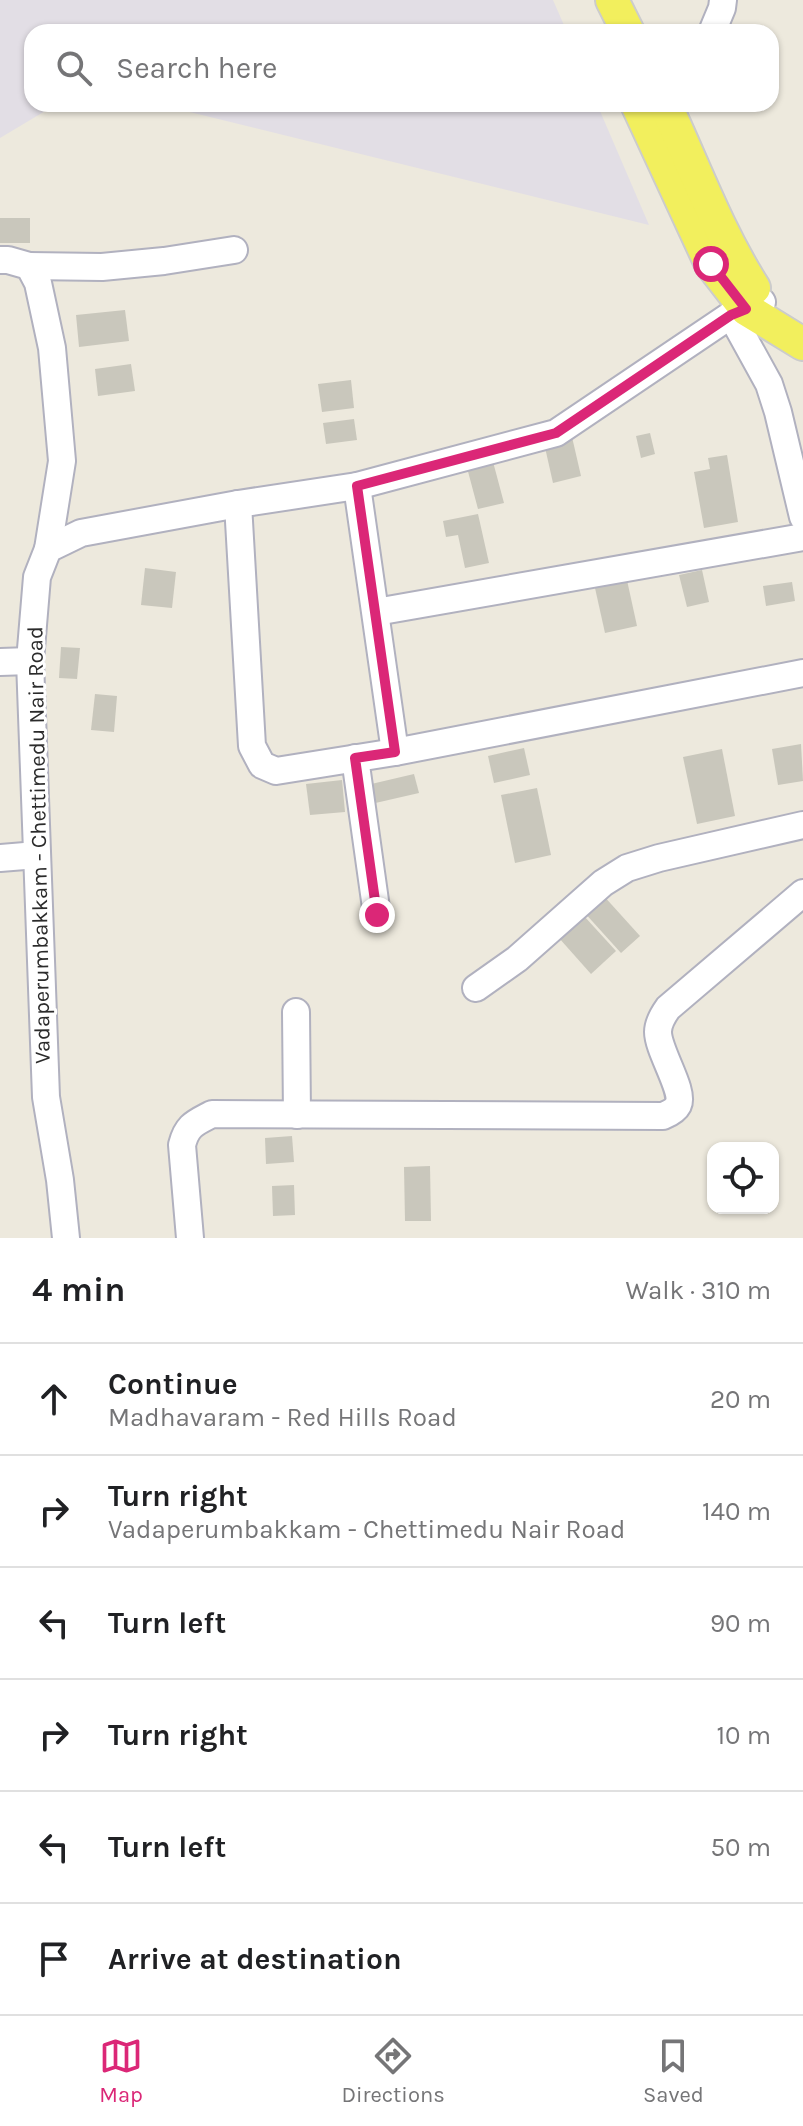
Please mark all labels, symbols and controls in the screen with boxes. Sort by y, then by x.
search box [24,24,779,112]
icon: search [52,46,96,90]
text: Search here [116,50,277,86]
route start [693,246,729,282]
street label: Vadaperumbakkam - Chettimedu Nair Road [22,626,56,1064]
route end [359,897,395,933]
map controls [707,1142,779,1214]
button: locate [707,1142,779,1214]
text: 4 min [32,1270,125,1310]
text: Walk · 310 m [625,1275,771,1306]
text: Continue [108,1366,238,1402]
icon: ahead [32,1377,76,1421]
text: 20 m [710,1384,771,1415]
text: Madhavaram - Red Hills Road [108,1402,457,1433]
text: Turn right [108,1478,248,1514]
icon: right [32,1489,76,1533]
text: 140 m [702,1496,771,1527]
text: Vadaperumbakkam - Chettimedu Nair Road [108,1514,625,1545]
icon: left [32,1601,76,1645]
text: Turn left [108,1605,226,1641]
text: 90 m [710,1608,771,1639]
icon: right [32,1713,76,1757]
text: Turn right [108,1717,248,1753]
text: 10 m [716,1720,771,1751]
icon: left [32,1825,76,1869]
text: Turn left [108,1829,226,1865]
text: 50 m [710,1832,771,1863]
icon: arrive [32,1937,76,1981]
text: Arrive at destination [108,1941,402,1977]
tab: Map [99,2034,143,2108]
tab: Directions [341,2034,445,2108]
tab: Saved [643,2034,704,2108]

